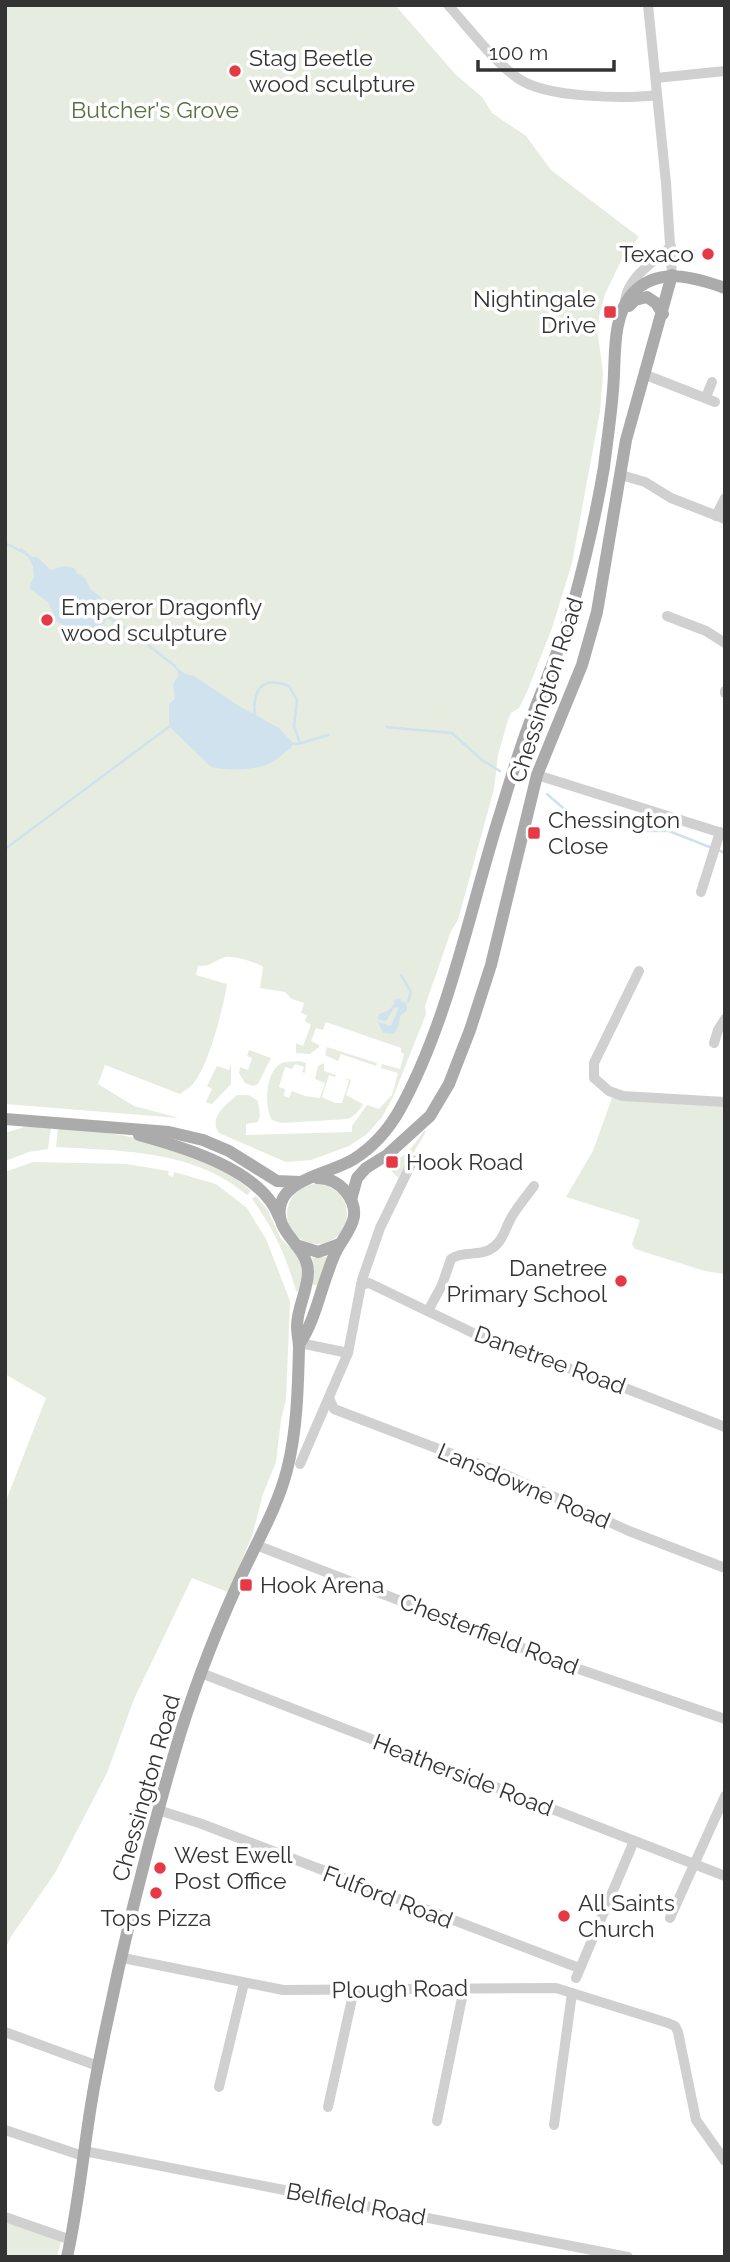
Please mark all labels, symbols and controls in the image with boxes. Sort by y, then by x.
scale bar [478,28,614,72]
text: 100 m [489,40,548,65]
place label: Stag Beetle wood sculpture [249,44,415,97]
marker: Stag Beetle wood sculpture [227,63,243,79]
park label: Butcher's Grove [71,96,239,123]
place label: Texaco [619,240,694,267]
marker: Texaco [700,246,716,262]
place label: Nightingale Drive [473,285,596,338]
marker: Nightingale Drive [602,304,618,320]
place label: Emperor Dragonfly wood sculpture [61,593,262,646]
street label: Chessington Road [503,594,588,786]
marker: Emperor Dragonfly wood sculpture [39,612,55,628]
place label: Chessington Close [548,806,680,859]
marker: Chessington Close [526,825,542,841]
place label: Hook Road [406,1148,523,1175]
marker: Hook Road [384,1154,400,1170]
place label: Danetree Primary School [447,1254,608,1307]
marker: Danetree Primary School [613,1273,629,1289]
street label: Danetree Road [471,1320,630,1399]
street label: Lansdowne Road [434,1437,614,1534]
place label: Hook Arena [260,1571,384,1598]
marker: Hook Arena [238,1577,254,1593]
street label: Chesterfield Road [396,1587,583,1680]
street label: Chessington Road [106,1691,185,1884]
street label: Heatherside Road [369,1728,557,1821]
place label: West Ewell Post Office [174,1841,293,1894]
street label: Fulford Road [320,1859,457,1934]
marker: West Ewell Post Office [152,1860,168,1876]
marker: Tops Pizza [148,1885,164,1901]
place label: All Saints Church [578,1889,675,1942]
place label: Tops Pizza [101,1904,211,1931]
marker: All Saints Church [556,1908,572,1924]
street label: Plough Road [331,1974,469,2003]
street label: Belfield Road [284,2177,428,2230]

